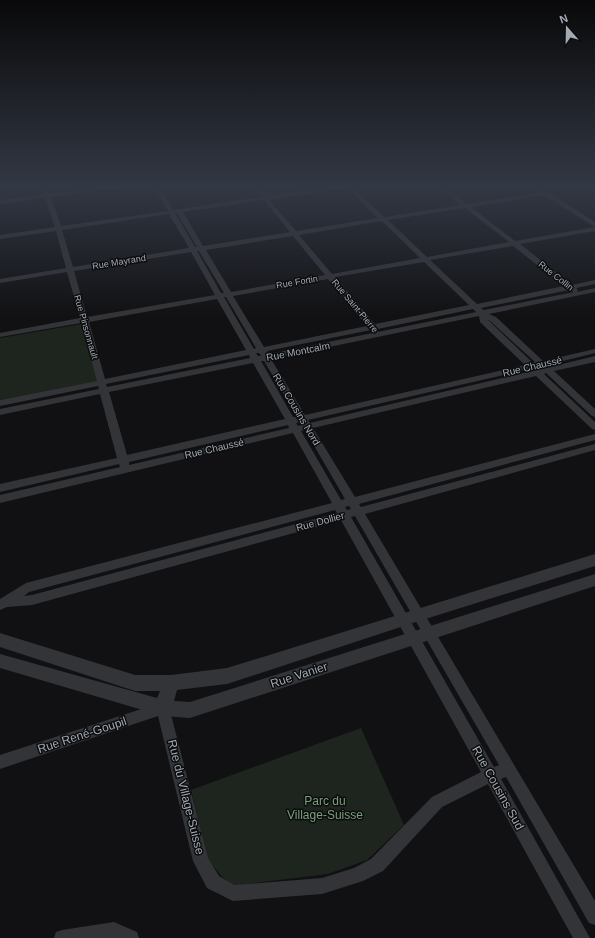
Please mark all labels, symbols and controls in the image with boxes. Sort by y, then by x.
north arrow [547,8,587,48]
text: N [558,12,569,26]
street label: Rue Mayrand [92,253,146,271]
street label: Rue Collin [537,259,575,293]
street label: Rue Fortin [275,273,319,291]
street label: Rue Saint-Pierre [330,277,380,335]
street label: Rue Pinsonnault [72,294,100,361]
street label: Rue Montcalm [265,340,331,363]
street label: Rue Chaussé [501,354,563,379]
street label: Rue Cousins Nord [271,371,322,447]
street label: Rue Chaussé [183,436,245,461]
street label: Rue Dollier [295,510,346,533]
street label: Rue Vanier [269,659,329,691]
street label: Rue René-Goupil [36,714,128,756]
street label: Rue du Village-Suisse [165,738,207,856]
street label: Rue Cousins Sud [469,744,527,832]
park label: Parc du Village-Suisse [287,794,363,822]

